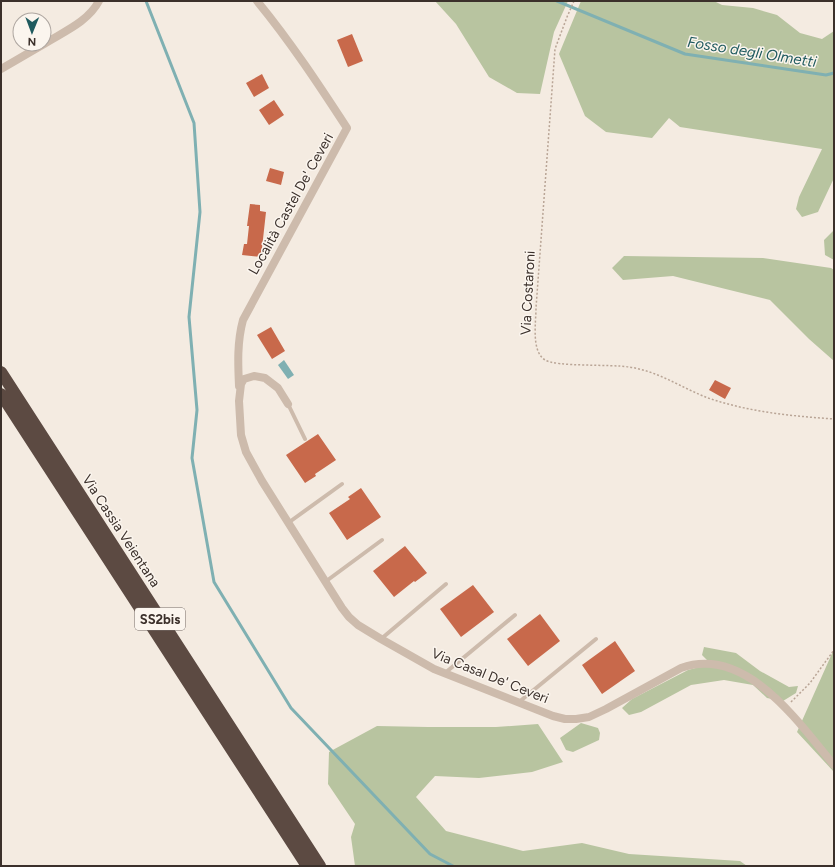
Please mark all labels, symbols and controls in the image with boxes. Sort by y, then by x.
north arrow [12,12,52,52]
water label: Fosso degli Olmetti [686,33,818,71]
text: N [27,35,36,48]
street label: Località Castel De' Ceveri [245,130,337,278]
street label: Via Costaroni [517,250,539,336]
street label: Via Cassia Veientana [78,472,164,590]
road number: SS2bis [135,608,185,630]
street label: Via Casal De' Ceveri [429,645,551,707]

